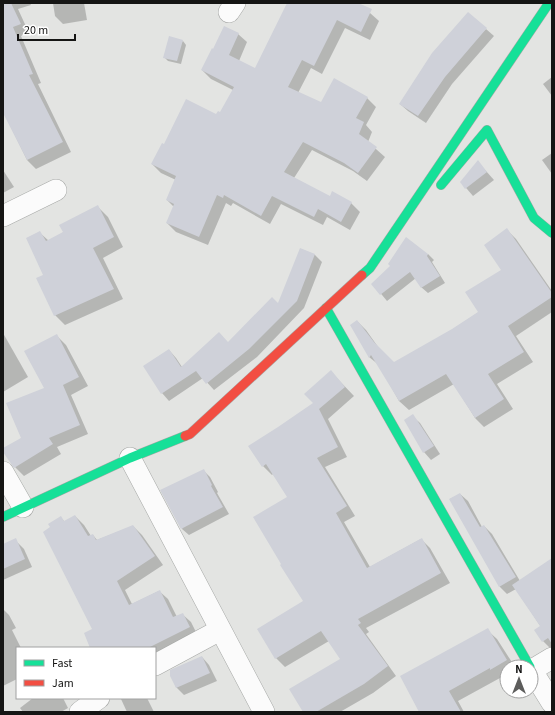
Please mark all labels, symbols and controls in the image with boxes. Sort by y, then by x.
scale bar [18,16,75,42]
text: 20 m [24,22,48,39]
legend [16,647,156,699]
text: Fast [52,655,72,672]
north arrow [499,659,539,699]
text: N [515,662,523,677]
text: Jam [52,675,74,692]

